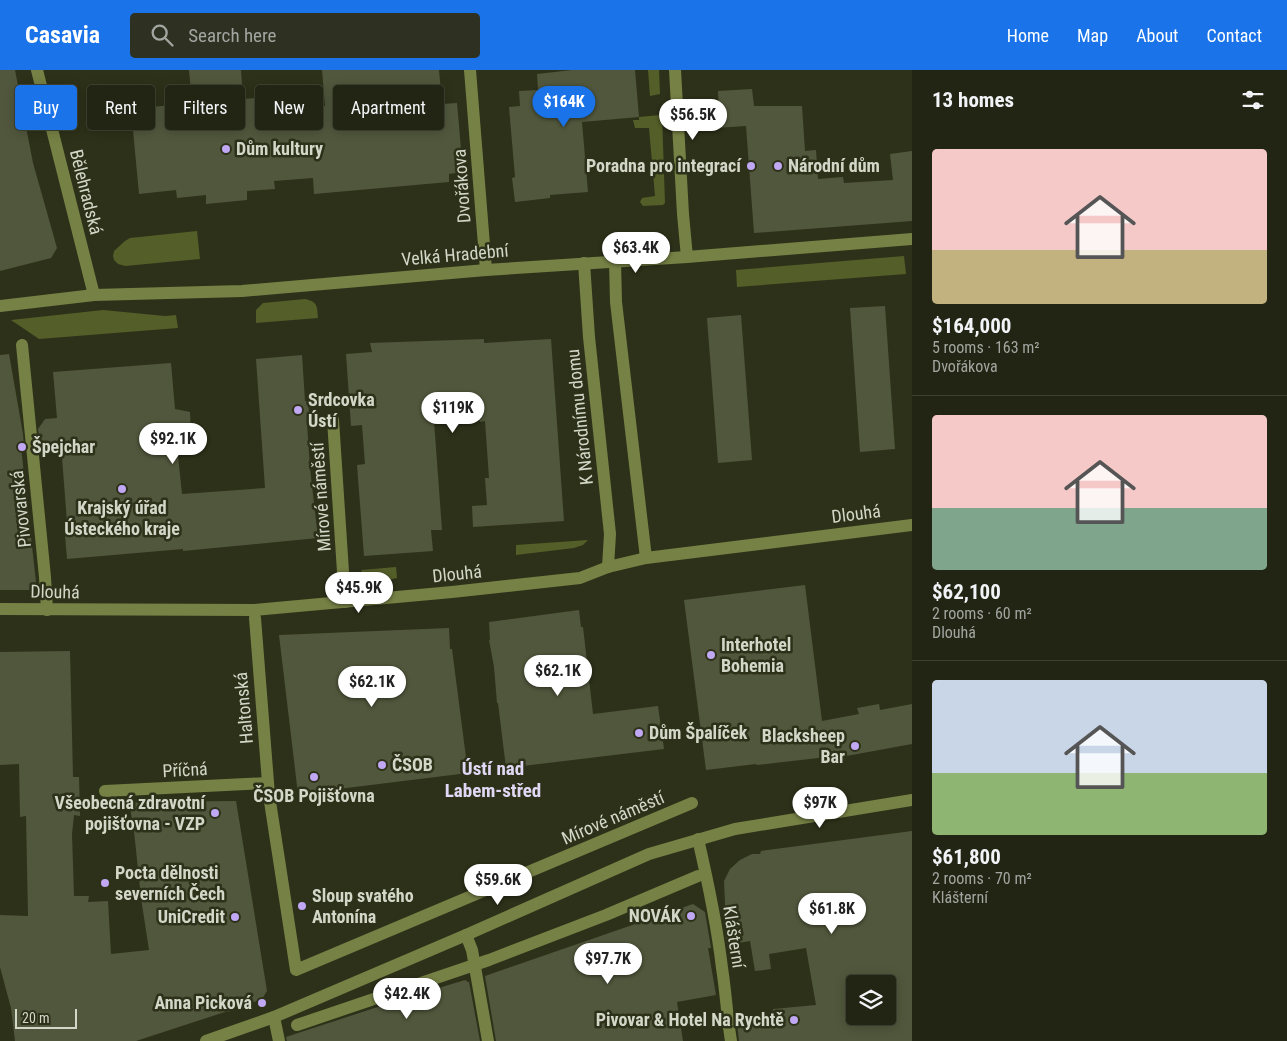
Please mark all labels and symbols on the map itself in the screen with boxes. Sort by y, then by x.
pin: $164K [529,85,599,128]
pin: $56.5K [652,98,734,141]
place label: Dům kultury [236,138,323,159]
marker: Dům kultury [220,143,232,155]
street label: Bělehradská [66,147,107,237]
street label: Dvořákova [448,148,475,224]
place label: Poradna pro integrací [586,155,742,176]
place label: Národní dům [788,155,880,176]
marker: Poradna pro integrací [745,160,757,172]
marker: Národní dům [772,160,784,172]
pin: $63.4K [595,232,677,274]
street label: Velká Hradební [401,239,510,270]
street label: K Národnímu domu [562,348,597,486]
place label: Srdcovka Ústí [308,389,375,431]
pin: $119K [418,392,488,434]
marker: Srdcovka Ústí [292,404,304,416]
pin: $92.1K [132,422,214,465]
place label: Špejchar [32,436,95,457]
marker: Špejchar [16,441,28,453]
street label: Mírové náměstí [306,441,335,552]
street label: Pivovarská [6,470,35,549]
marker: Krajský úřad Ústeckého kraje [116,483,128,495]
place label: Krajský úřad Ústeckého kraje [64,497,180,539]
street label: Dlouhá [830,500,882,527]
street label: Dlouhá [431,560,483,587]
pin: $45.9K [318,572,400,614]
street label: Dlouhá [30,581,80,602]
place label: Interhotel Bohemia [721,634,791,676]
marker: Interhotel Bohemia [705,649,717,661]
pin: $62.1K [517,654,599,697]
pin: $62.1K [331,666,413,708]
street label: Haltonská [230,671,257,745]
place label: Dům Špalíček [649,722,748,743]
place label: Blacksheep Bar [762,725,845,767]
marker: Dům Špalíček [633,727,645,739]
marker: Blacksheep Bar [849,740,861,752]
place label: ČSOB [392,754,433,775]
district label: Ústí nad Labem-střed [445,757,541,802]
street label: Příčná [162,758,208,781]
marker: ČSOB [376,759,388,771]
marker: ČSOB Pojišťovna [308,771,320,783]
place label: ČSOB Pojišťovna [253,785,375,806]
street label: Mírové náměstí [558,786,668,849]
pin: $97K [790,786,850,829]
place label: Všeobecná zdravotní pojišťovna - VZP [55,792,206,834]
marker: Všeobecná zdravotní pojišťovna - VZP [209,807,221,819]
place label: Pocta dělnosti severních Čech [115,862,225,904]
pin: $59.6K [457,864,539,906]
marker: Pocta dělnosti severních Čech [99,877,111,889]
place label: Sloup svatého Antonína [312,885,414,927]
pin: $61.8K [791,892,873,935]
marker: Sloup svatého Antonína [296,900,308,912]
street label: Klášterní [719,904,750,970]
place label: NOVÁK [629,905,682,926]
place label: UniCredit [158,906,225,927]
marker: NOVÁK [685,910,697,922]
marker: UniCredit [229,911,241,923]
pin: $97.7K [567,942,649,985]
pin: $42.4K [366,978,448,1020]
place label: Anna Picková [154,992,252,1013]
marker: Anna Picková [256,997,268,1009]
scale bar [15,1006,78,1029]
place label: Pivovar & Hotel Na Rychtě [596,1009,784,1030]
marker: Pivovar & Hotel Na Rychtě [788,1014,800,1026]

